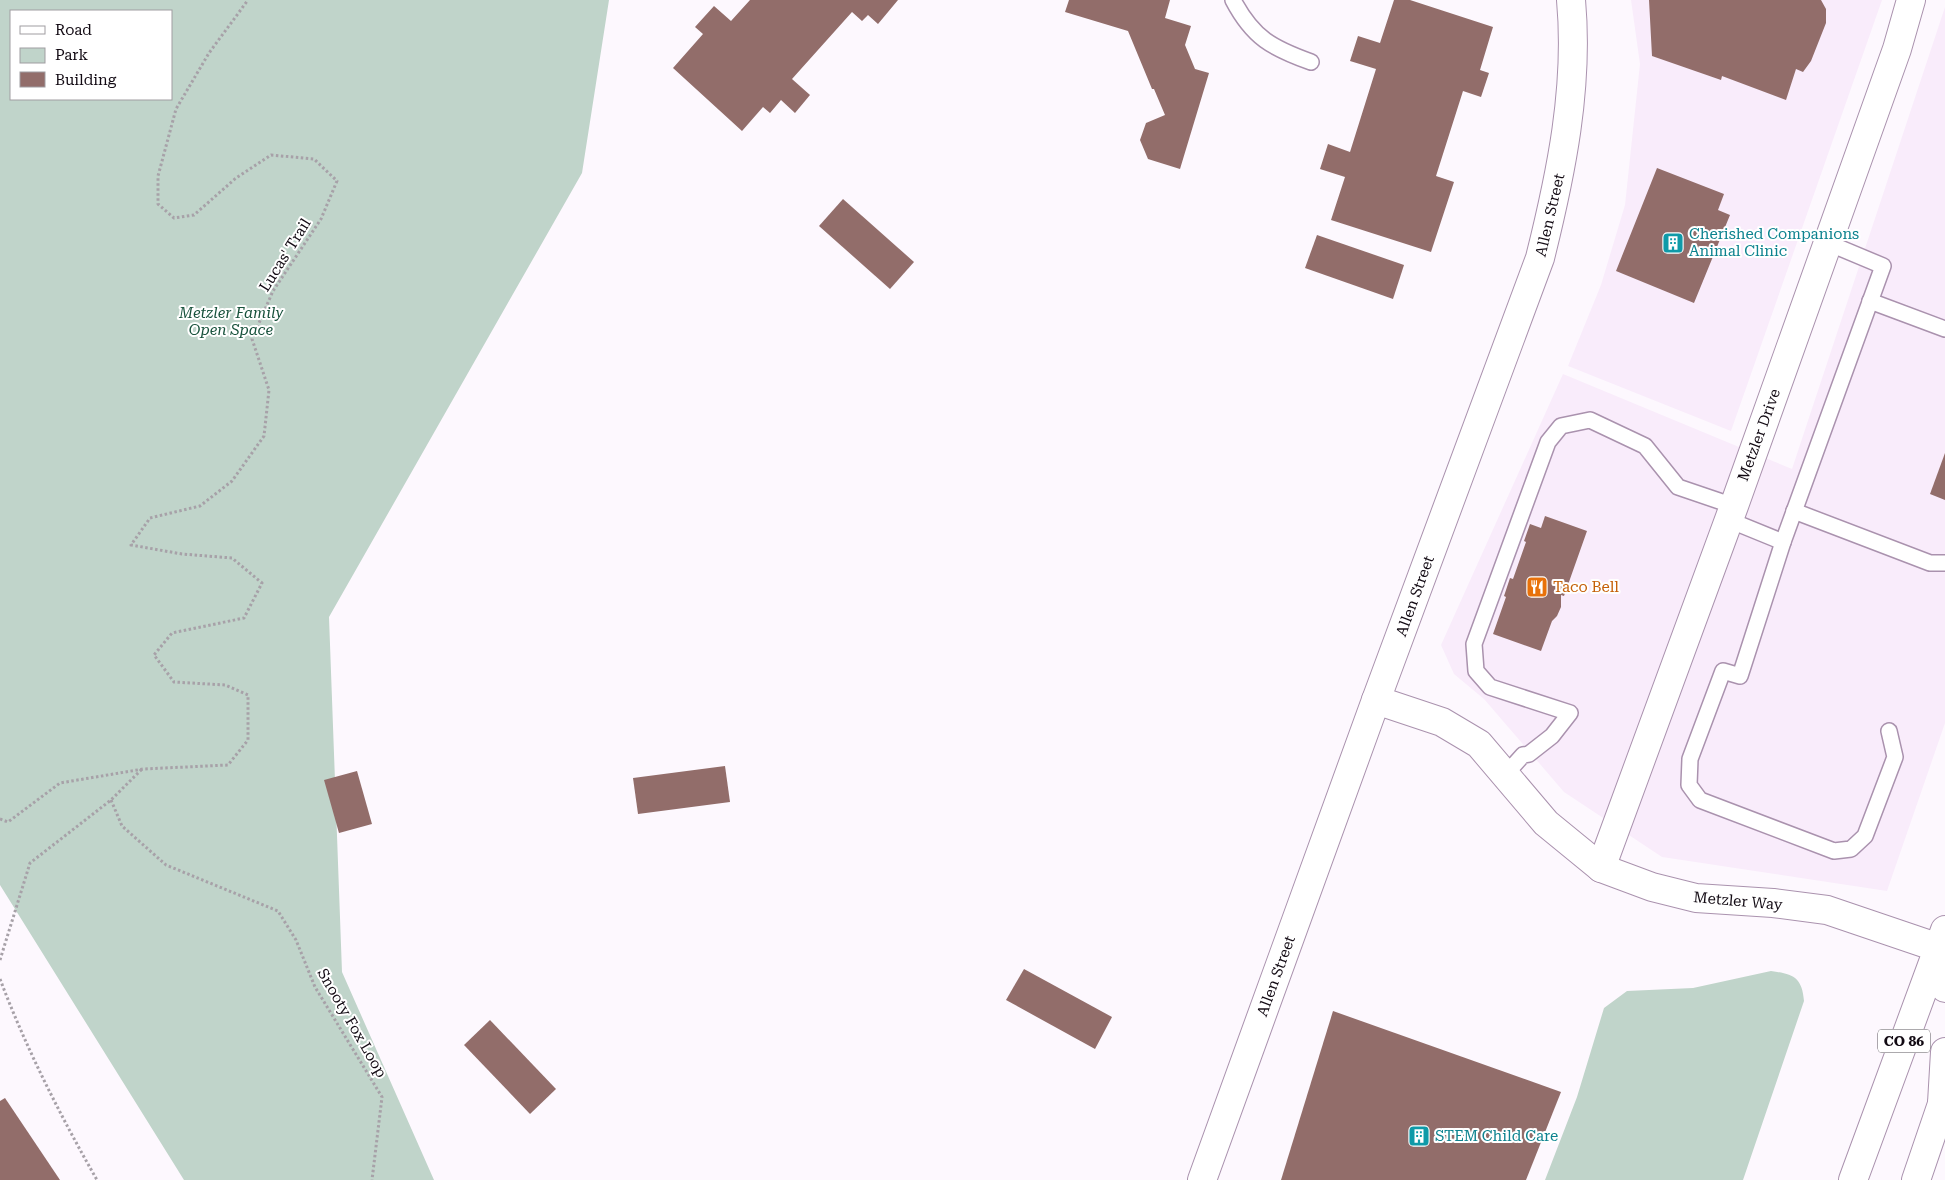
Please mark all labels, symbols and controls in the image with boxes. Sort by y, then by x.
legend [10,10,172,100]
text: Road [55,21,92,39]
text: Park [55,46,89,64]
text: Building [55,71,117,89]
street label: Allen Street [1532,171,1568,258]
street label: Lucas' Trail [255,215,315,295]
place label: Cherished Companions Animal Clinic [1689,225,1859,260]
building icon: Cherished Companions Animal Clinic [1661,231,1685,255]
park label: Metzler Family Open Space [178,304,283,339]
street label: Metzler Drive [1734,386,1784,484]
street label: Allen Street [1392,553,1438,639]
restaurant icon: Taco Bell [1525,575,1549,599]
place label: Taco Bell [1553,578,1619,596]
street label: Metzler Way [1693,888,1783,914]
street label: Allen Street [1253,933,1299,1019]
street label: Snooty Fox Loop [313,965,391,1081]
road number: CO 86 [1878,1030,1930,1052]
building icon: STEM Child Care [1407,1124,1431,1148]
place label: STEM Child Care [1435,1127,1558,1145]

